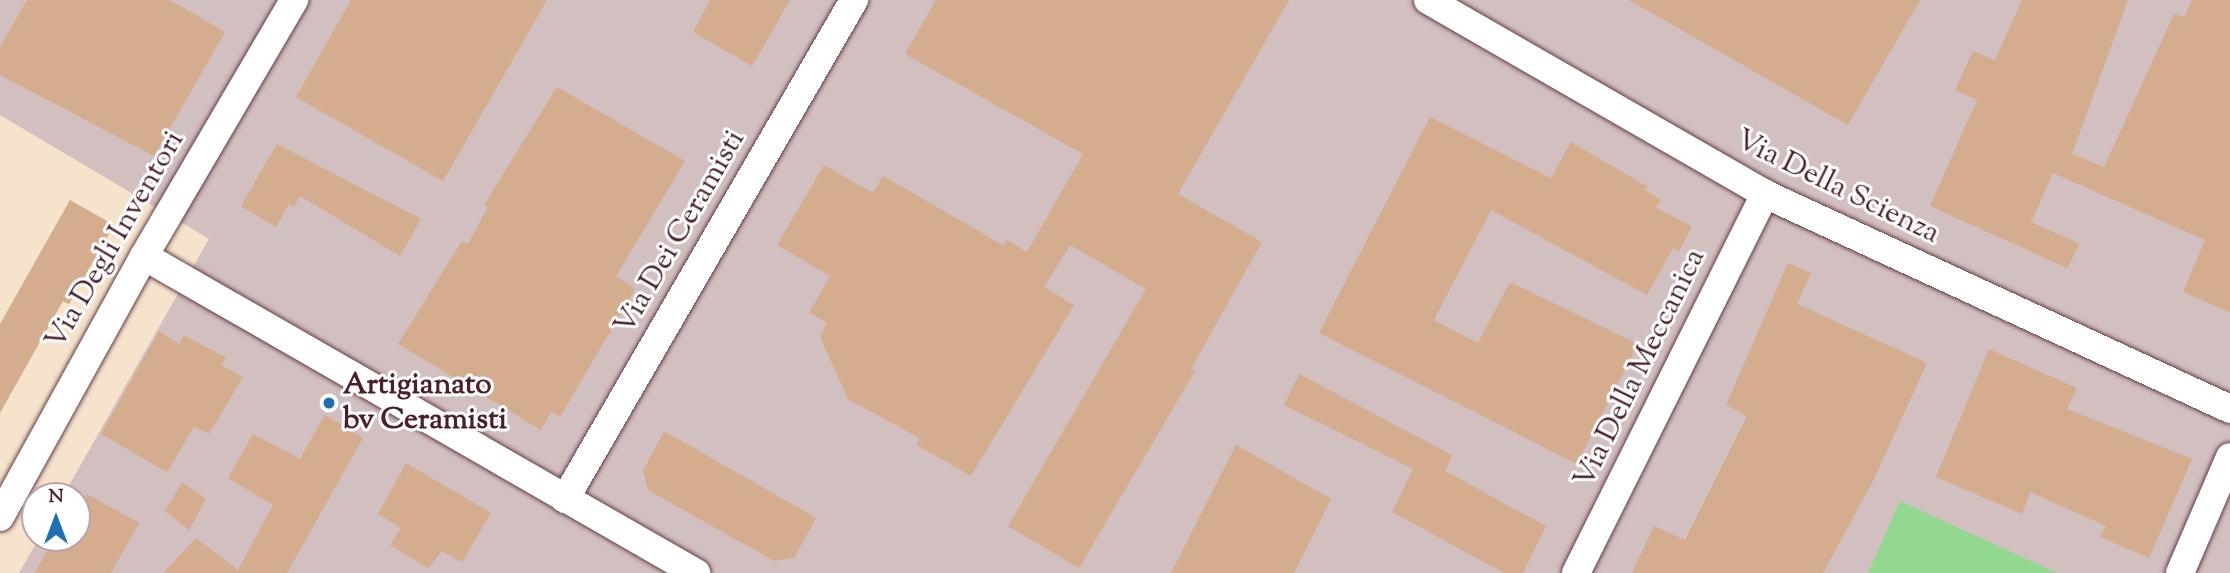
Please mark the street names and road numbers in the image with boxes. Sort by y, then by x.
street label: Via Della Scienza [1729,123,1945,253]
street label: Via Dei Ceramisti [608,124,754,342]
street label: Via Degli Inventori [39,125,193,357]
street label: Via Della Meccanica [1568,244,1714,494]

